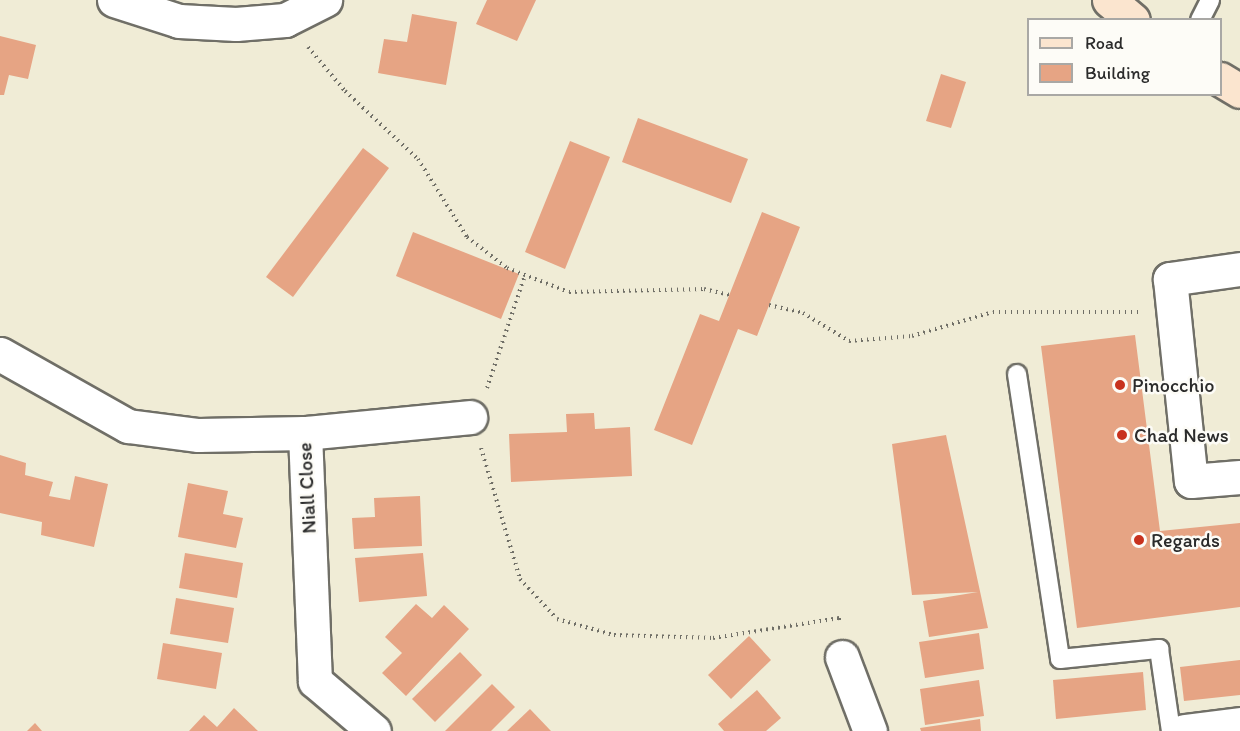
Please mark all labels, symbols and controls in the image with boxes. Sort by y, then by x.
legend [1027,18,1222,96]
text: Road [1085,32,1124,54]
text: Building [1085,62,1150,84]
place label: Pinocchio [1132,373,1215,397]
marker: Pinocchio [1113,378,1127,392]
place label: Chad News [1134,423,1229,447]
marker: Chad News [1115,428,1129,442]
street label: Niall Close [293,442,321,534]
place label: Regards [1151,528,1220,552]
marker: Regards [1132,533,1146,547]

